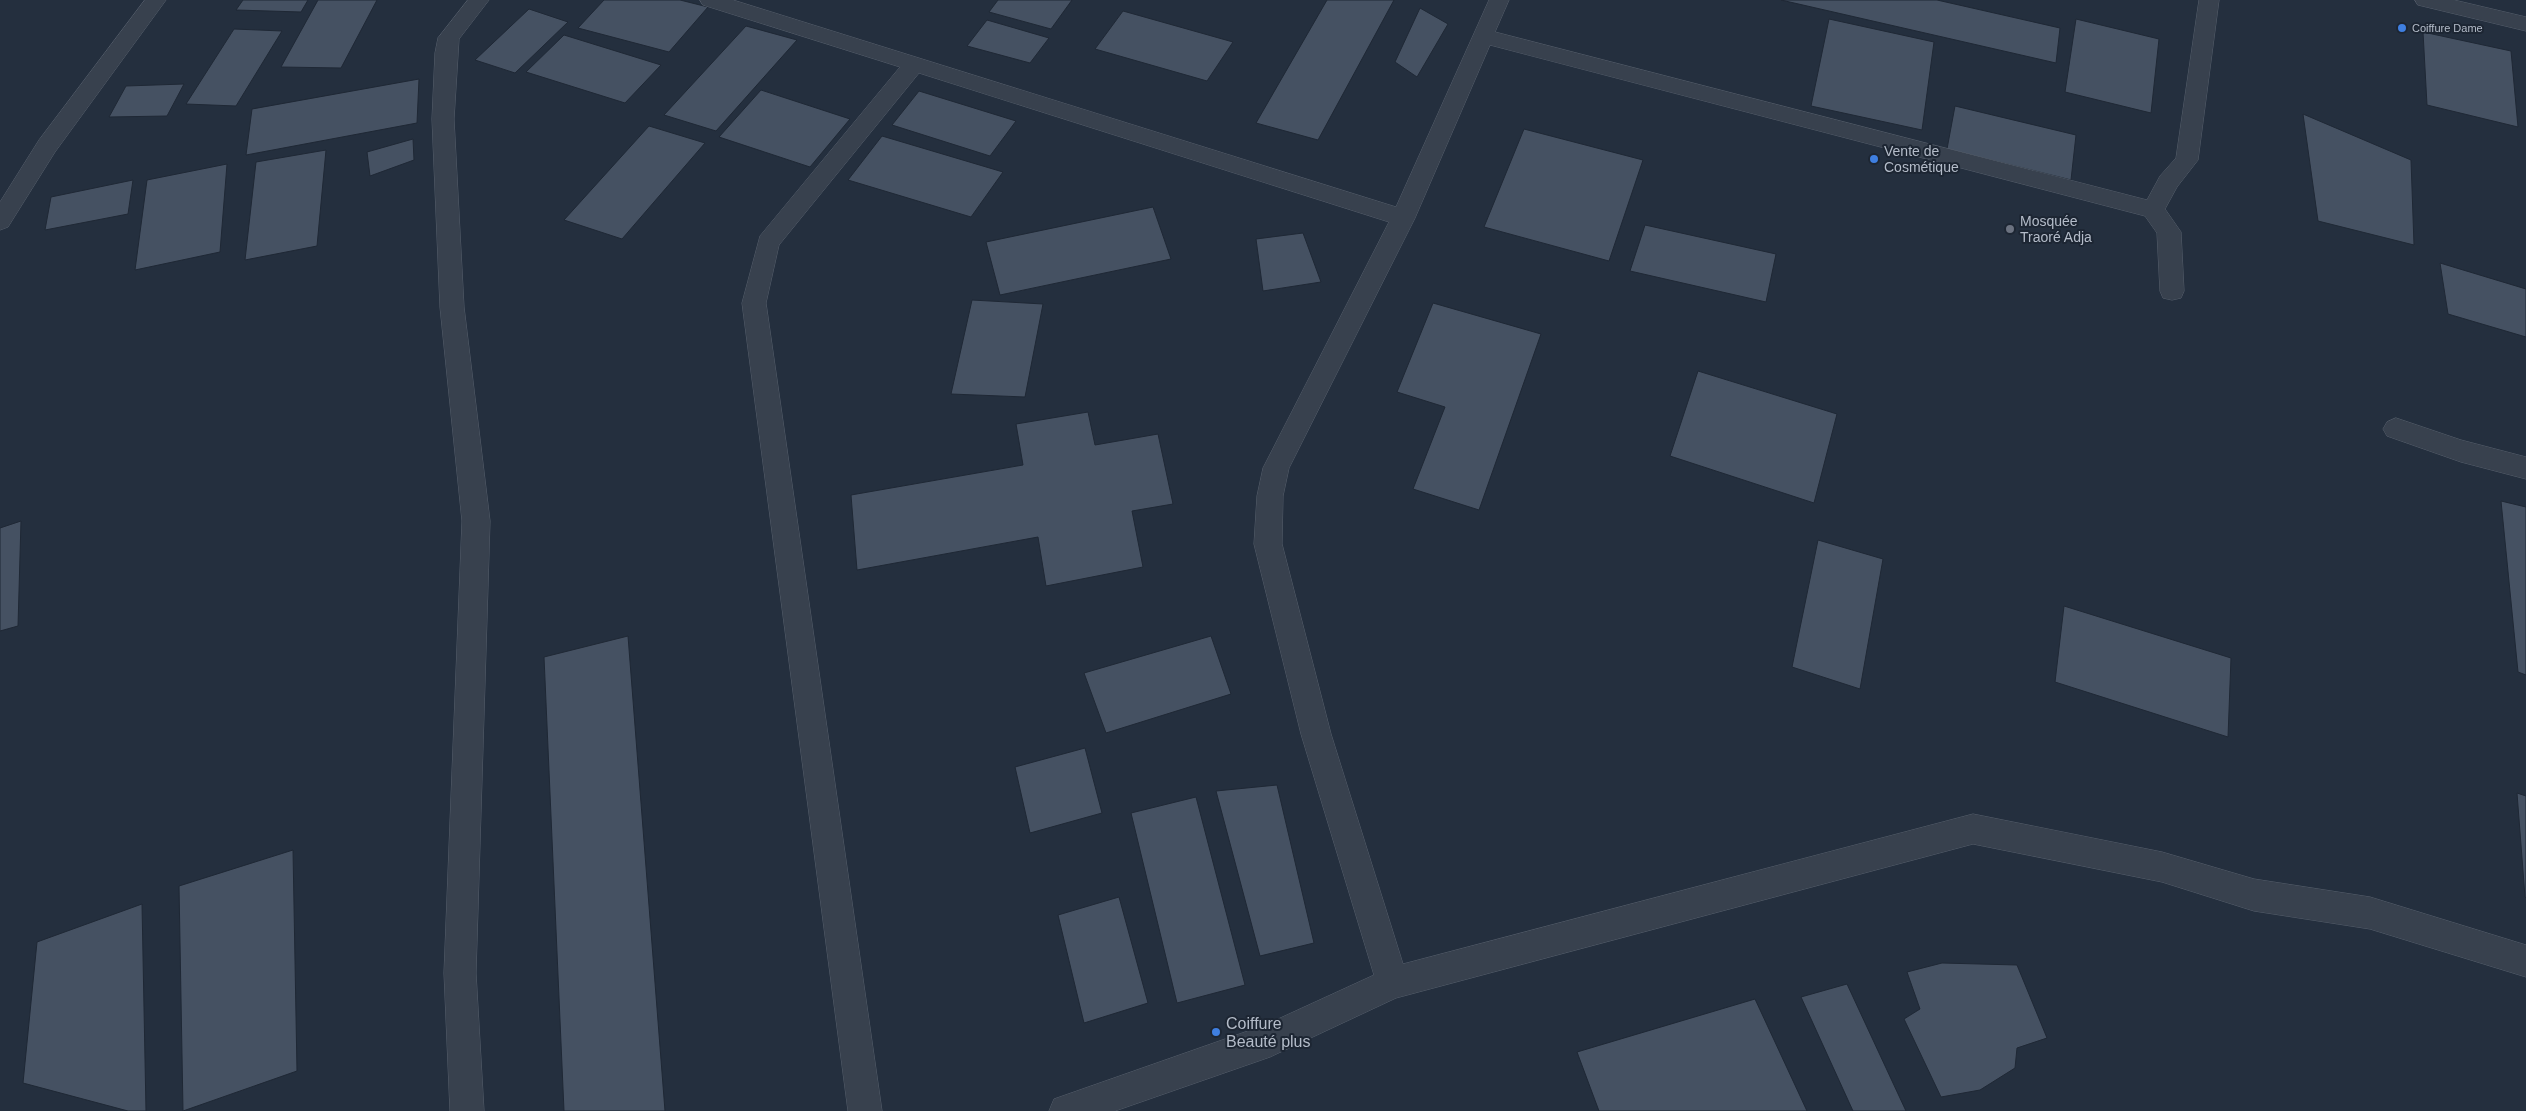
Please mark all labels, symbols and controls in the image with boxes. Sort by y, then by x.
marker: Coiffure Dame [2396,22,2408,34]
place label: Coiffure Dame [2412,22,2483,34]
place label: Vente de Cosmétique [1884,143,1959,175]
marker: Vente de Cosmétique [1868,153,1880,165]
place label: Mosquée Traoré Adja [2020,213,2092,245]
marker: Mosquée Traoré Adja [2004,223,2016,235]
place label: Coiffure Beauté plus [1226,1015,1311,1050]
marker: Coiffure Beauté plus [1210,1026,1222,1038]

